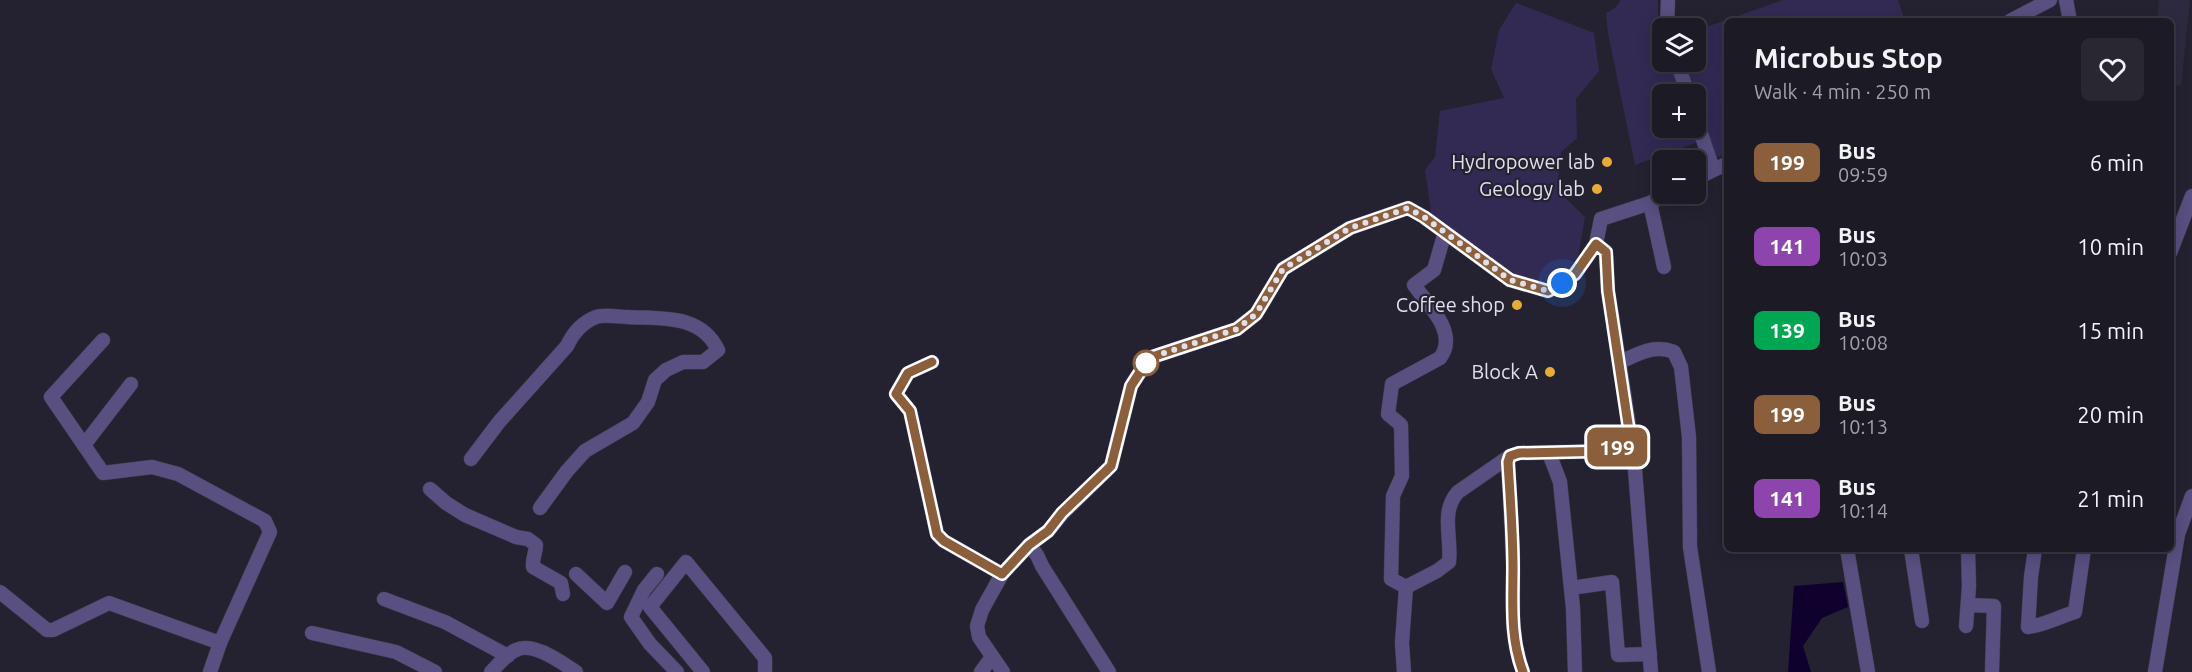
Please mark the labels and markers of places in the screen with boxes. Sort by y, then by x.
place label: Hydropower lab [1451,150,1595,173]
marker: Hydropower lab [1600,155,1614,169]
place label: Geology lab [1479,177,1585,200]
marker: Geology lab [1590,182,1604,196]
place label: Coffee shop [1396,293,1505,316]
marker: Coffee shop [1510,298,1524,312]
unlabelled marker [1133,350,1159,376]
place label: Block A [1471,360,1538,383]
marker: Block A [1543,365,1557,379]

